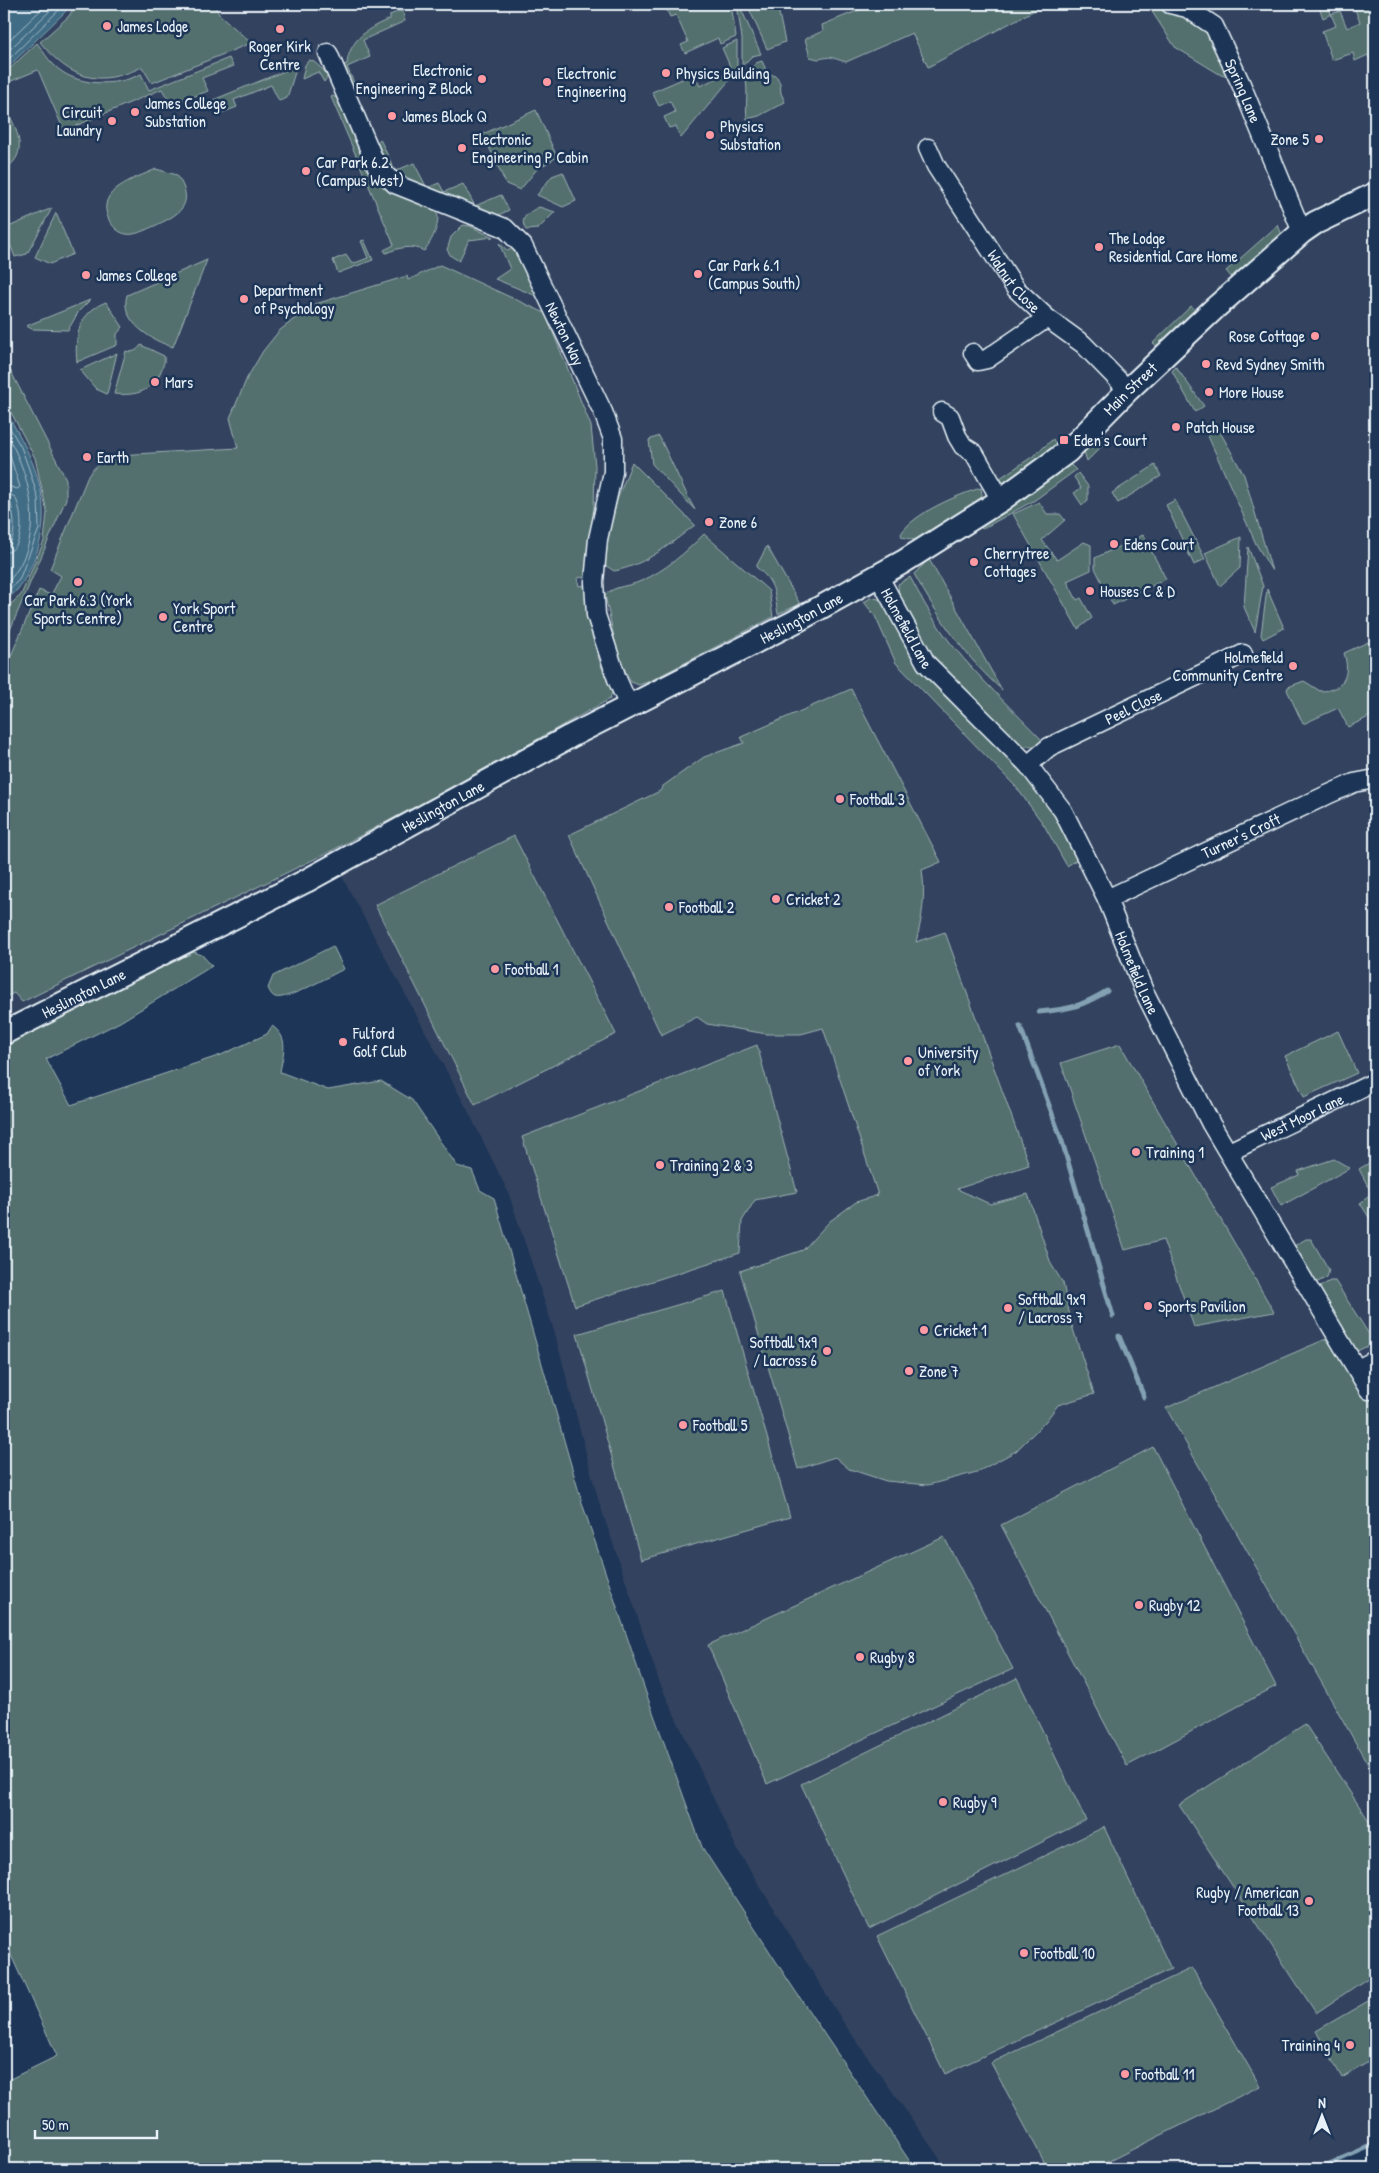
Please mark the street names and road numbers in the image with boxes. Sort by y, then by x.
street label: Spring Lane [1220,55,1267,127]
street label: Walnut Close [982,245,1046,318]
street label: Newton Way [541,298,590,369]
street label: Main Street [1098,357,1162,420]
street label: Holmefield Lane [876,584,937,674]
street label: Heslington Lane [756,586,847,649]
street label: Peel Close [1101,683,1166,730]
street label: Heslington Lane [398,774,488,838]
street label: Turner's Croft [1198,807,1284,864]
street label: Holmefield Lane [1110,928,1165,1018]
street label: Heslington Lane [38,962,130,1023]
street label: West Moor Lane [1257,1087,1348,1146]

